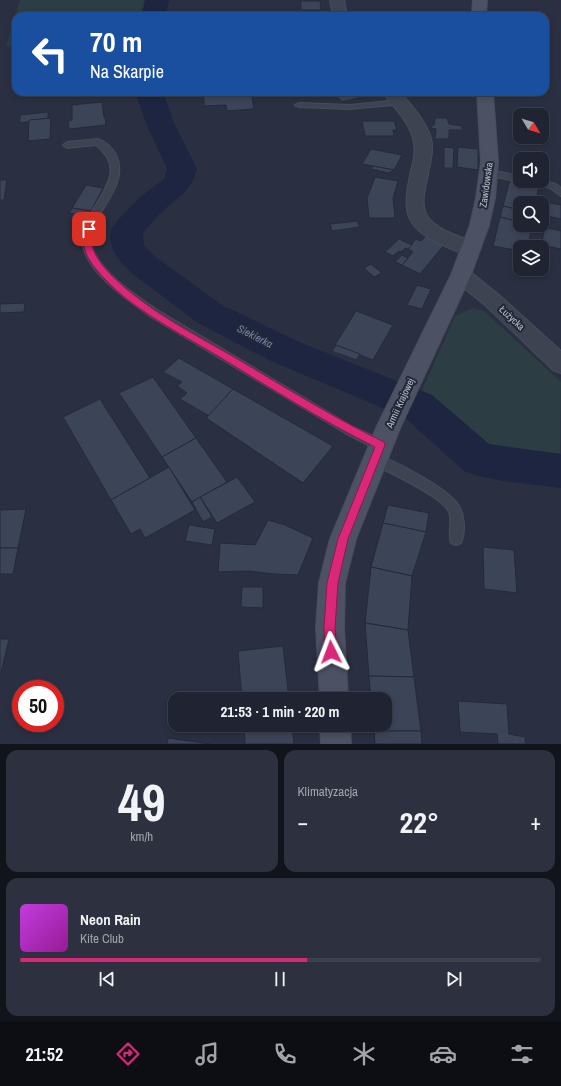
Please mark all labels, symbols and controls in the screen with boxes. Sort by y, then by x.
text: 70 m [90,23,142,61]
icon: left [24,28,76,80]
text: Na Skarpie [90,59,164,84]
north arrow [513,108,549,144]
map controls [513,108,549,276]
button: sound [513,152,549,188]
street label: Zawidowska [476,161,496,208]
button: search [513,196,549,232]
pin [72,212,106,246]
icon: arrive [78,218,100,240]
button: layers [513,240,549,276]
street label: Łużycka [497,303,528,333]
water label: Siekierka [235,321,275,351]
street label: Armii Krajowej [382,376,417,431]
position arrow [310,631,352,673]
speed limit sign: 50 [12,680,64,732]
text: 21:53 · 1 min · 220 m [221,701,339,722]
text: 49 [118,767,165,837]
text: Klimatyzacja [298,783,358,800]
text: 22° [400,802,439,842]
text: − [298,807,308,837]
text: + [530,807,541,837]
text: km/h [130,828,153,845]
text: Neon Rain [80,909,141,930]
text: Kite Club [80,930,124,947]
icon: previous [96,968,118,990]
icon: pause [269,968,291,990]
icon: next [443,968,465,990]
icon: directions [114,1040,142,1068]
icon: music [193,1040,221,1068]
icon: phone [271,1040,299,1068]
icon: climate [350,1040,378,1068]
icon: car [429,1040,457,1068]
icon: filters [508,1040,536,1068]
text: 21:52 [25,1042,63,1067]

